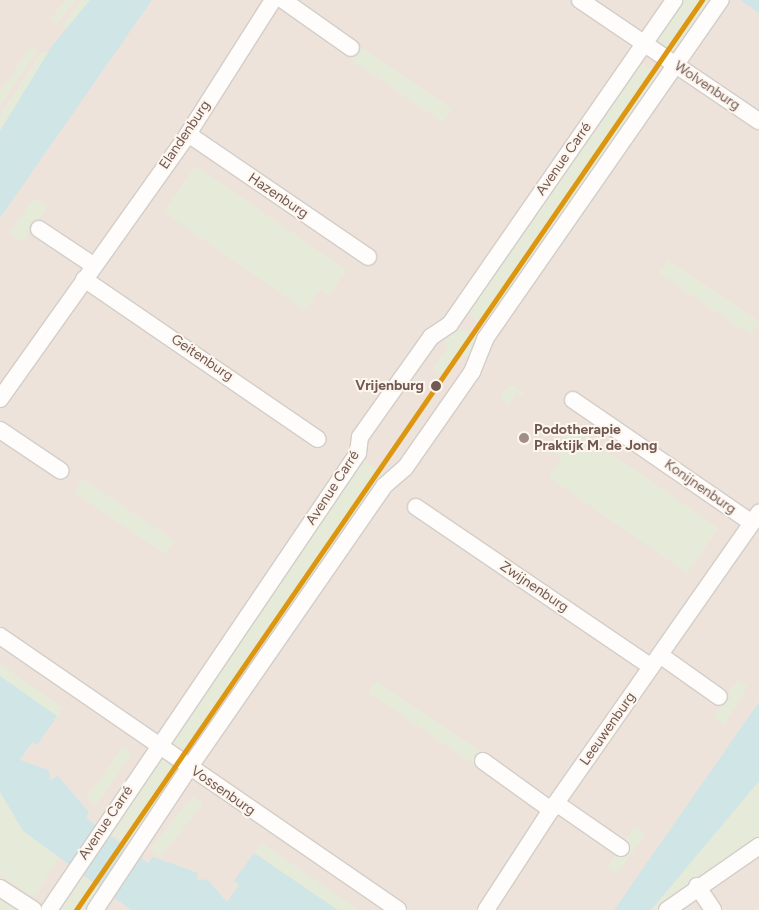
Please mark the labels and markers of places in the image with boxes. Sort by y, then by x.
place label: Vrijenburg [355,378,424,394]
marker: Vrijenburg [428,378,444,394]
place label: Podotherapie Praktijk M. de Jong [534,422,657,454]
marker: Podotherapie Praktijk M. de Jong [518,432,530,444]

